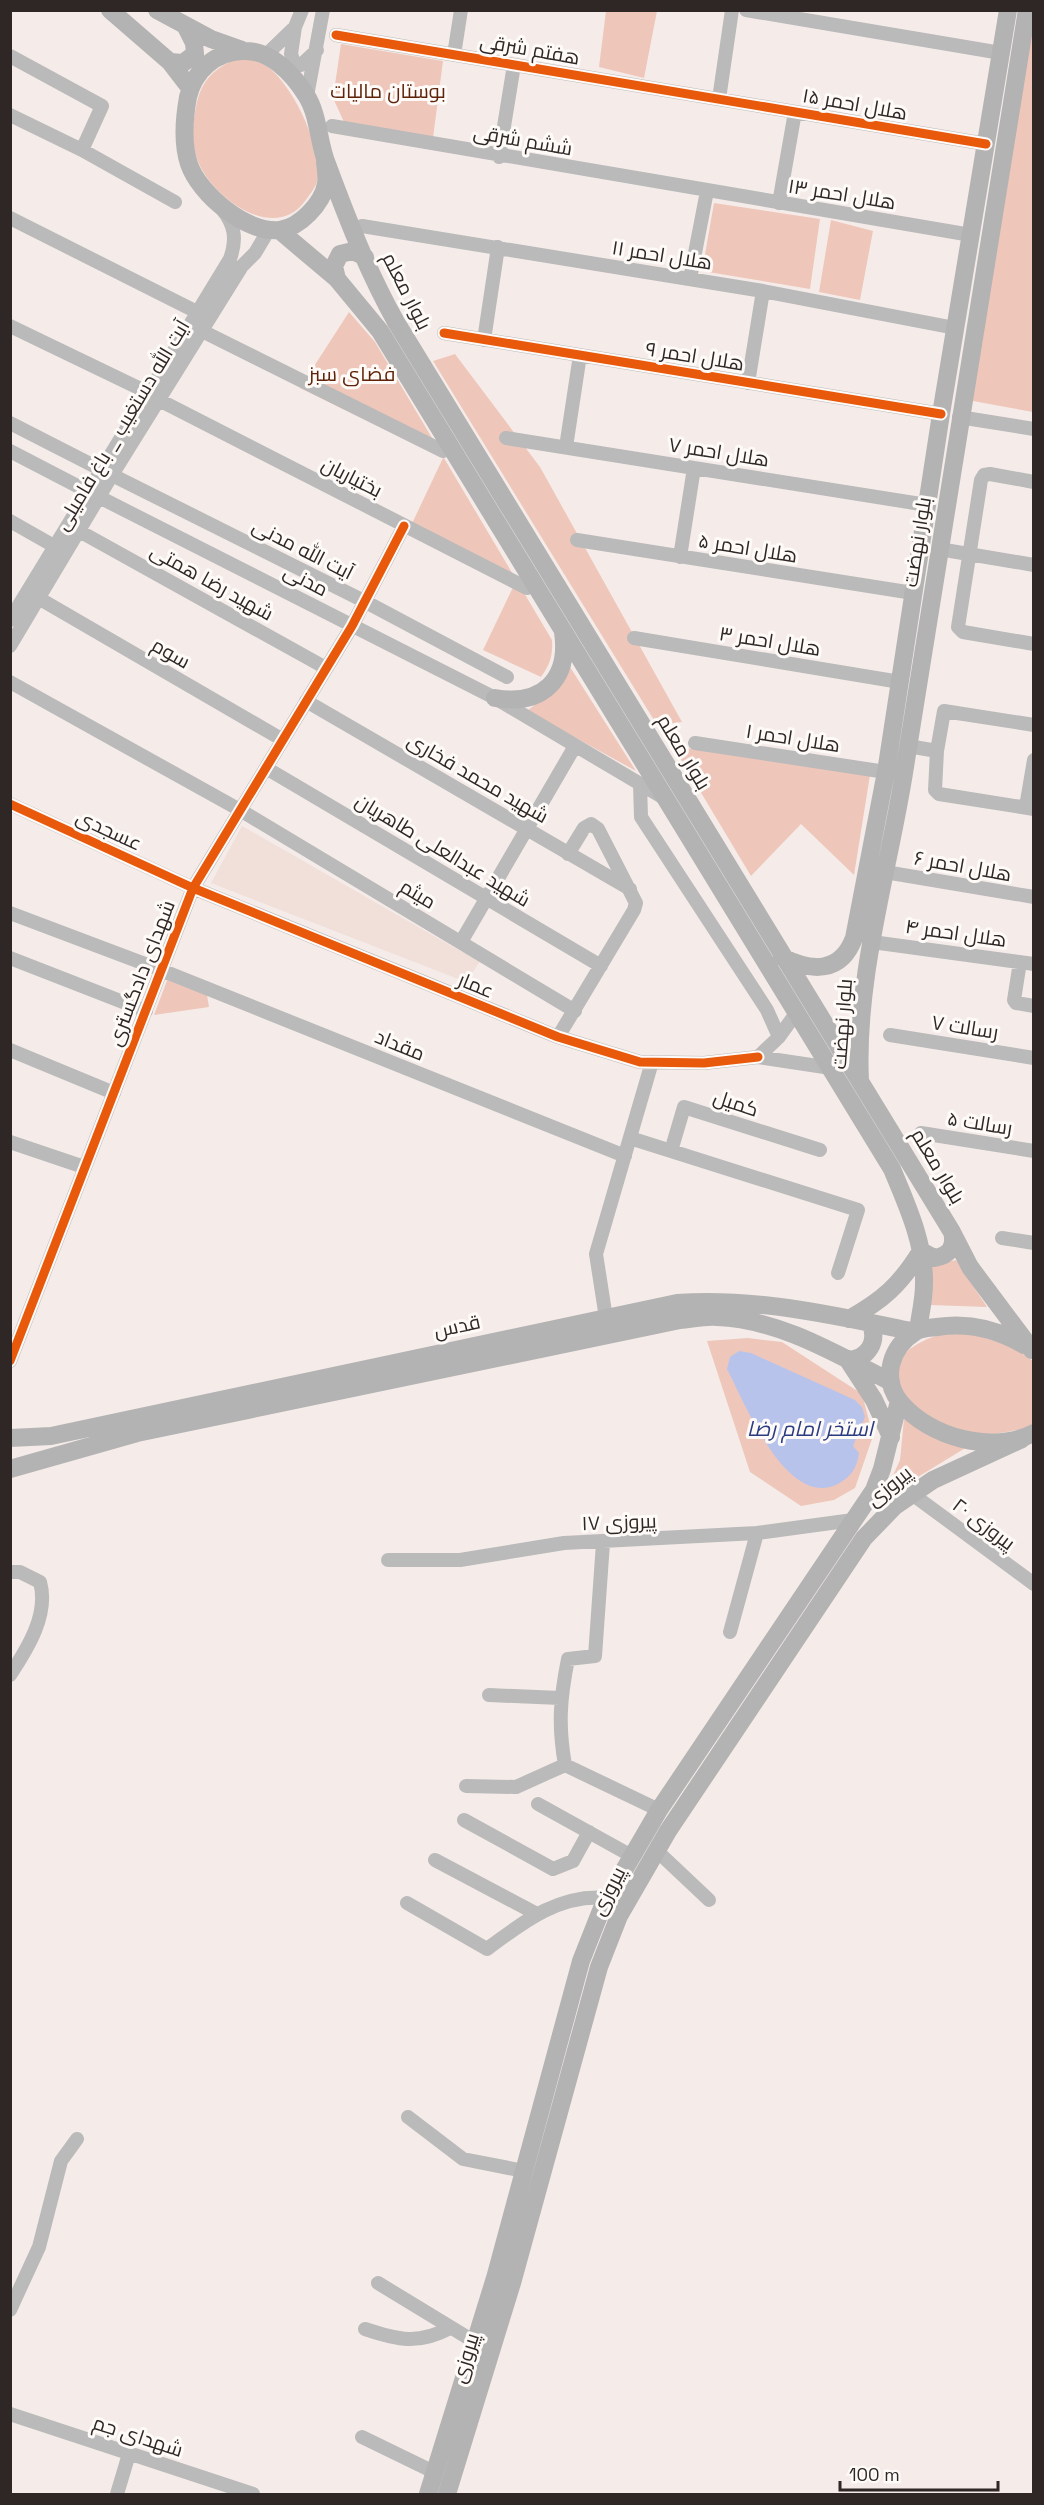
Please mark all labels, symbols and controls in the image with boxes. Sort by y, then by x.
street label: هفتم شرقی [478,27,582,72]
park label: بوستان مالیات [330,78,446,104]
street label: هلال احمر ۱۵ [801,82,909,126]
street label: ششم شرقی [471,119,575,162]
street label: هلال احمر ۱۳ [786,173,898,215]
street label: هلال احمر ۱۱ [610,234,714,276]
street label: بلوار معلم [376,248,438,335]
street label: آیت الله دستغیب _ باغ فامیلی [49,314,197,536]
street label: هلال احمر ۹ [644,335,746,377]
park label: فضای سبز [308,361,395,387]
street label: هلال احمر ۷ [667,431,771,473]
street label: بختیاریان [317,451,387,503]
street label: بلوار نهضت [897,495,937,589]
street label: آیت الله مدنی [248,513,358,585]
street label: هلال احمر ۵ [697,527,799,569]
street label: شهید رضا همتی [146,537,278,627]
street label: مدنی [280,559,332,601]
street label: هلال احمر ۳ [717,620,823,662]
street label: سوم [146,632,195,675]
street label: بلوار معلم [650,709,717,795]
street label: هلال احمر ۱ [744,718,842,758]
street label: شهید محمد فخاری [403,727,553,829]
street label: شهید عبدالعلی طاهریان [351,787,535,913]
street label: عسجدی [72,803,146,857]
street label: هلال احمر ۶ [912,845,1014,887]
street label: میثم [395,873,441,916]
street label: شهدای دادگستری [101,896,181,1050]
street label: هلال احمر ۴ [904,913,1008,953]
street label: عمار [453,966,498,1004]
street label: بلوار نهضت [826,978,858,1070]
street label: رسالت ۷ [930,1009,1000,1045]
street label: مقداد [371,1023,429,1067]
street label: کمیل [710,1084,762,1122]
street label: رسالت ۵ [946,1105,1014,1141]
street label: بلوار معلم [904,1123,971,1209]
street label: قدس [431,1308,483,1344]
water label: استخر امام رضا [747,1415,876,1443]
street label: پیروزی [861,1459,918,1512]
street label: پیروزی ۲۰ [947,1492,1021,1556]
street label: پیروزی ۱۷ [581,1508,658,1536]
street label: پیروزی [585,1862,632,1920]
street label: پیروزی [445,2329,485,2386]
street label: شهدای جم [89,2409,186,2464]
scale bar [840,2454,998,2492]
text: 100 m [849,2463,900,2486]

